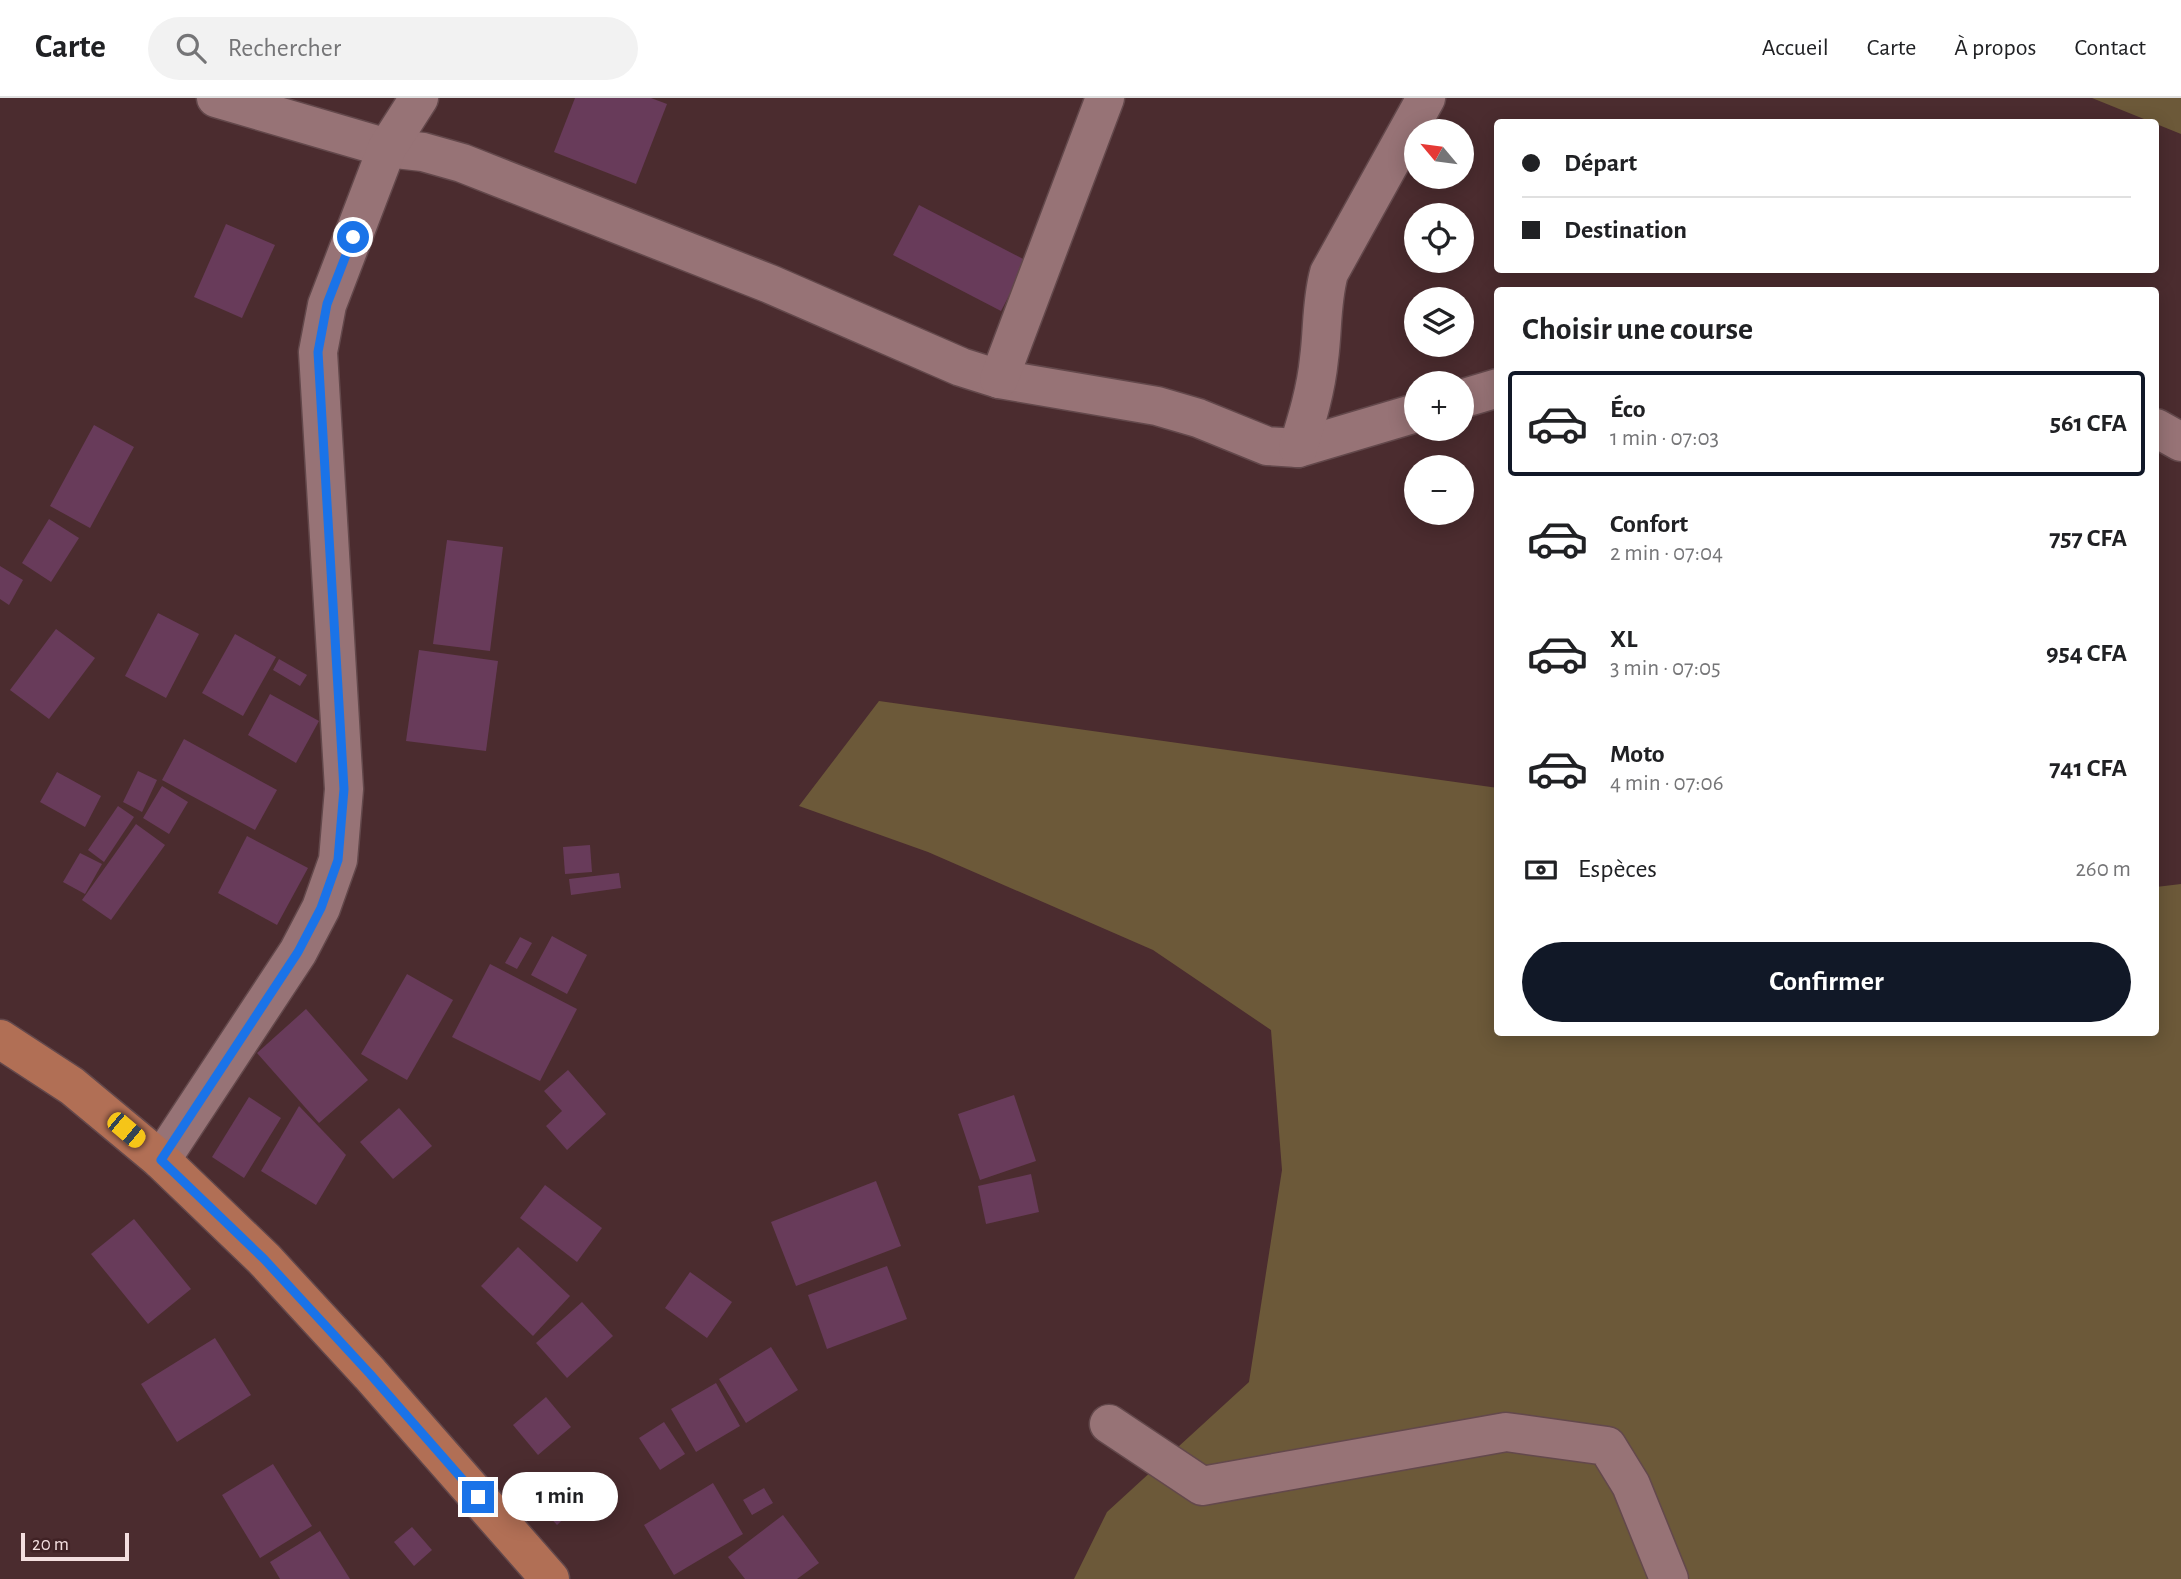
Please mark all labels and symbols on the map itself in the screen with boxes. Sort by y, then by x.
north arrow [1404,119,1474,189]
route start [337,221,369,253]
car [104,1108,149,1152]
callout: 1 min [503,1472,618,1522]
route end [462,1481,494,1513]
scale bar [21,1530,130,1562]

